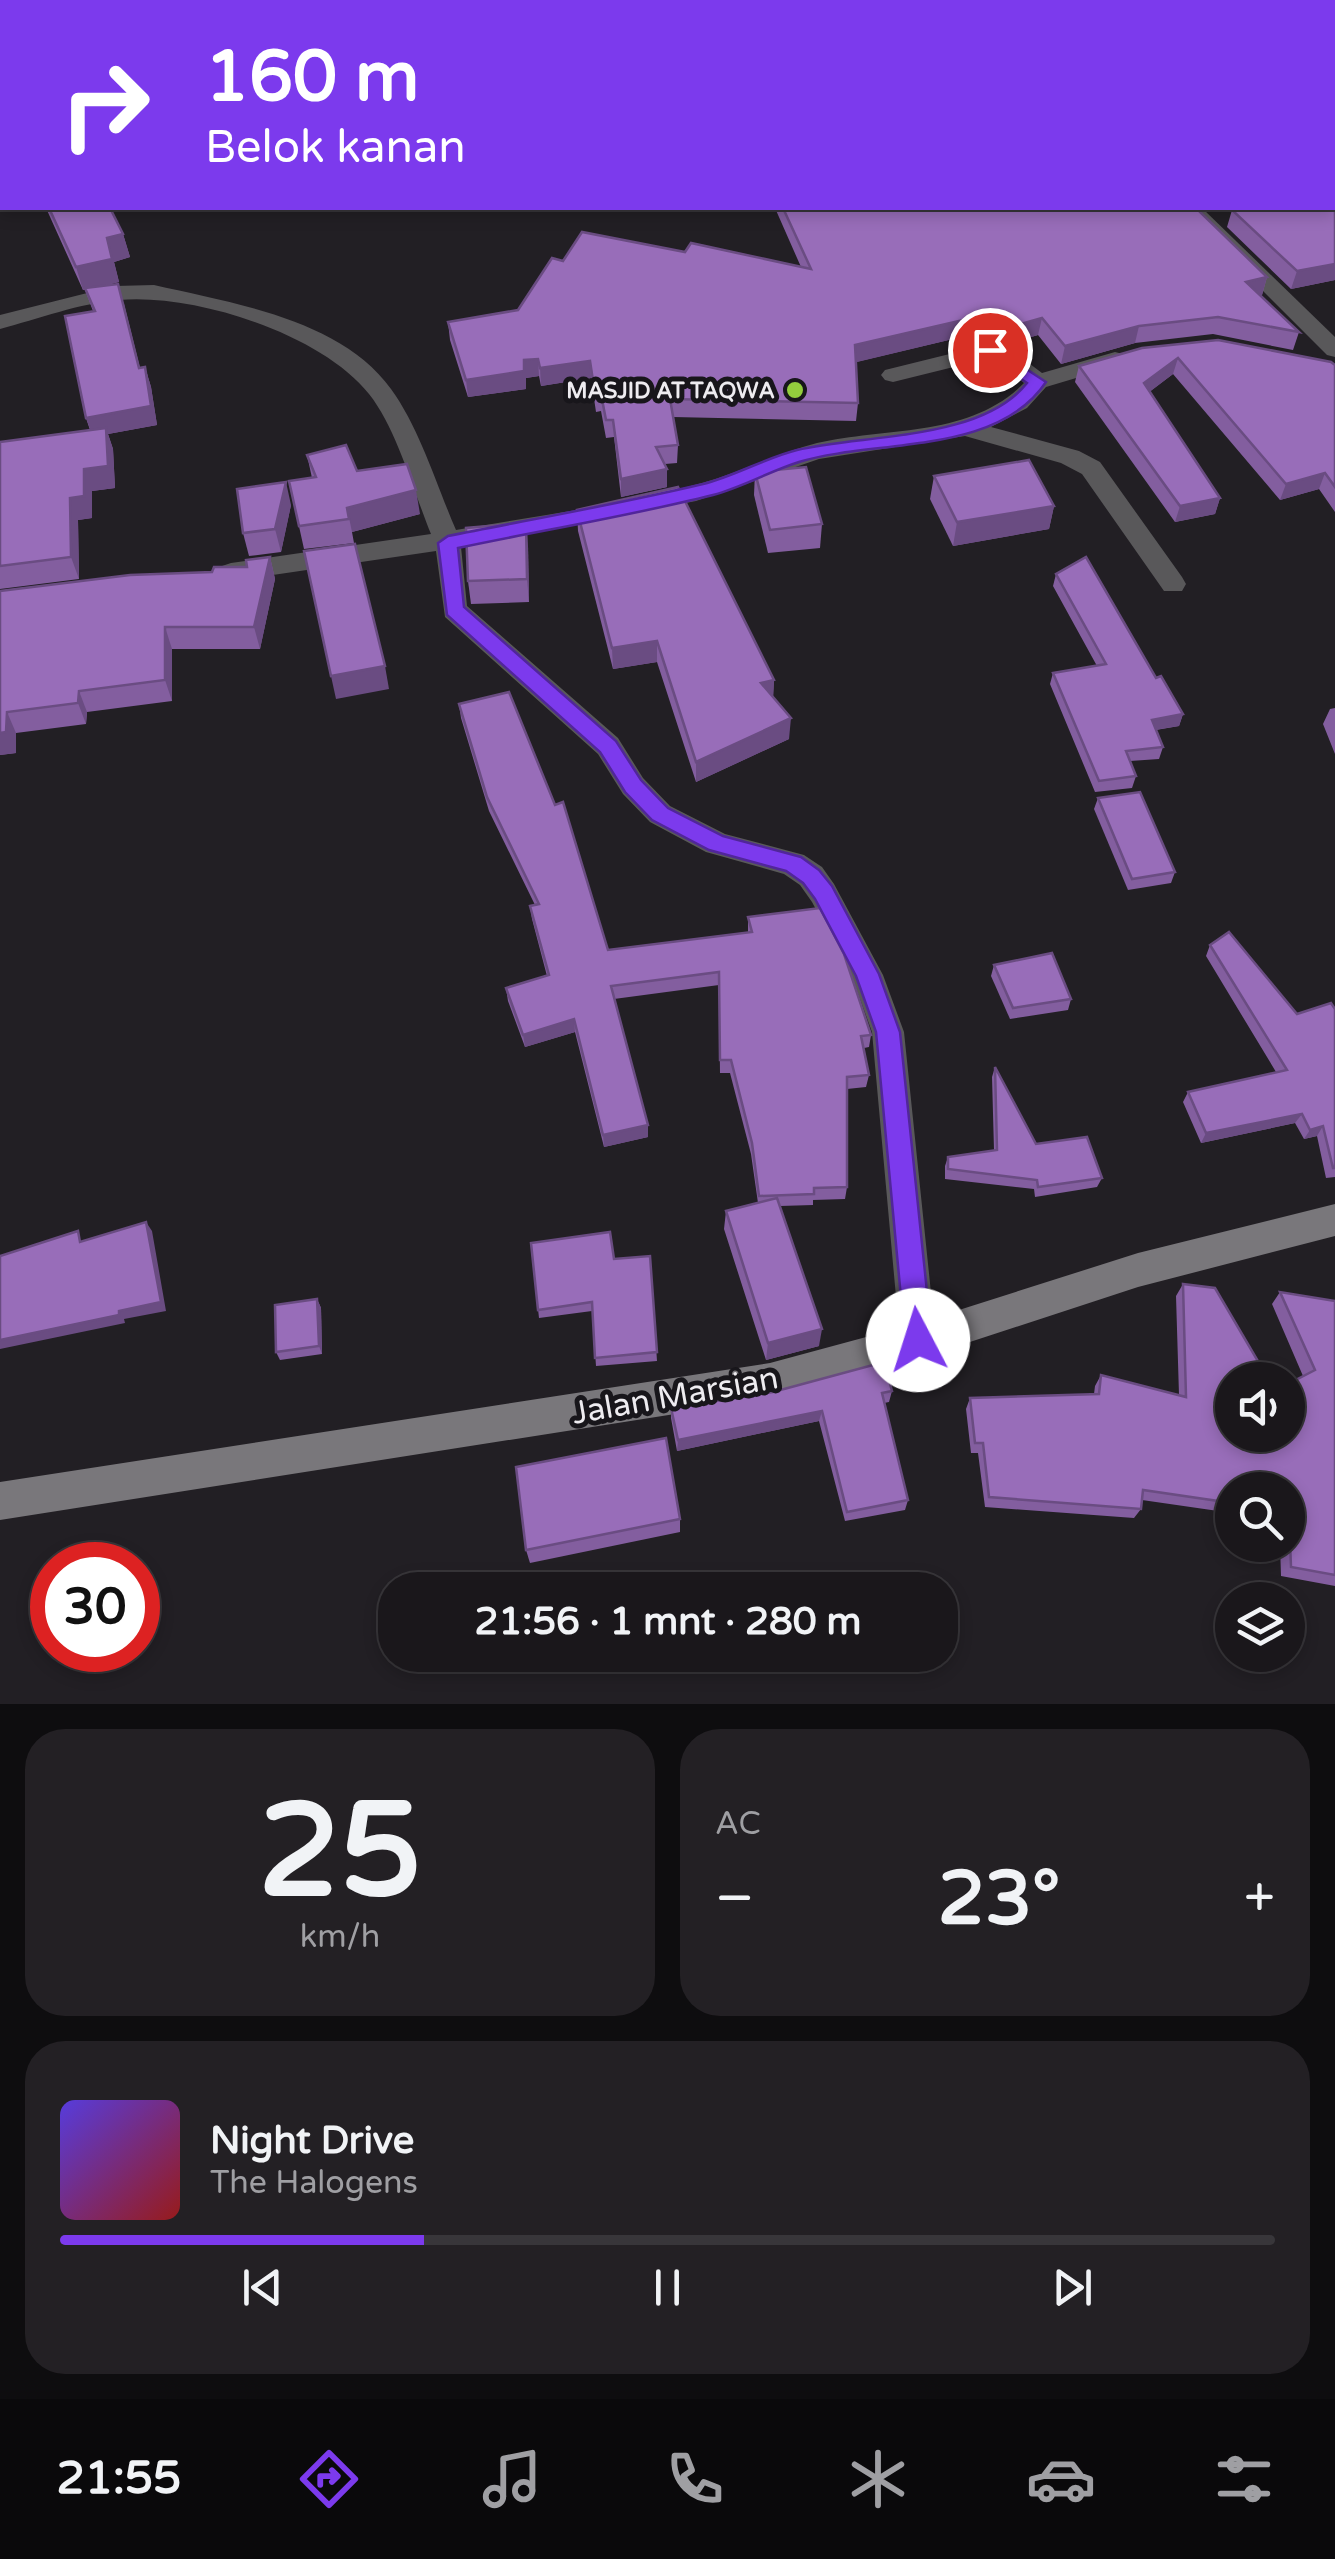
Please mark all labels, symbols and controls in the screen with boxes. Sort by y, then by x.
text: 160 m [205,36,419,120]
icon: right [40,40,170,170]
text: Belok kanan [205,121,466,175]
pin [948,308,1033,393]
icon: arrive [963,323,1018,378]
place label: MASJID AT TAQWA [566,378,775,404]
marker: MASJID AT TAQWA [784,379,806,401]
position arrow [866,1288,970,1392]
street label: Jalan Marsian [569,1359,781,1433]
map controls [1215,1362,1305,1672]
button: sound [1215,1362,1305,1452]
button: search [1215,1472,1305,1562]
speed limit sign: 30 [30,1542,160,1672]
button: layers [1215,1582,1305,1672]
text: 21:56 · 1 mnt · 280 m [475,1599,861,1645]
text: 25 [258,1775,422,1931]
text: AC [715,1805,761,1843]
text: 23° [938,1854,1060,1944]
text: − [715,1866,754,1932]
text: + [1244,1866,1275,1932]
text: km/h [300,1918,380,1956]
text: Night Drive [210,2118,414,2164]
text: The Halogens [210,2164,418,2202]
icon: previous [235,2260,290,2315]
icon: pause [640,2260,695,2315]
icon: next [1045,2260,1100,2315]
icon: directions [294,2444,364,2514]
icon: music [477,2444,547,2514]
icon: phone [660,2444,730,2514]
icon: climate [843,2444,913,2514]
icon: car [1026,2444,1096,2514]
icon: filters [1209,2444,1279,2514]
text: 21:55 [56,2452,181,2506]

